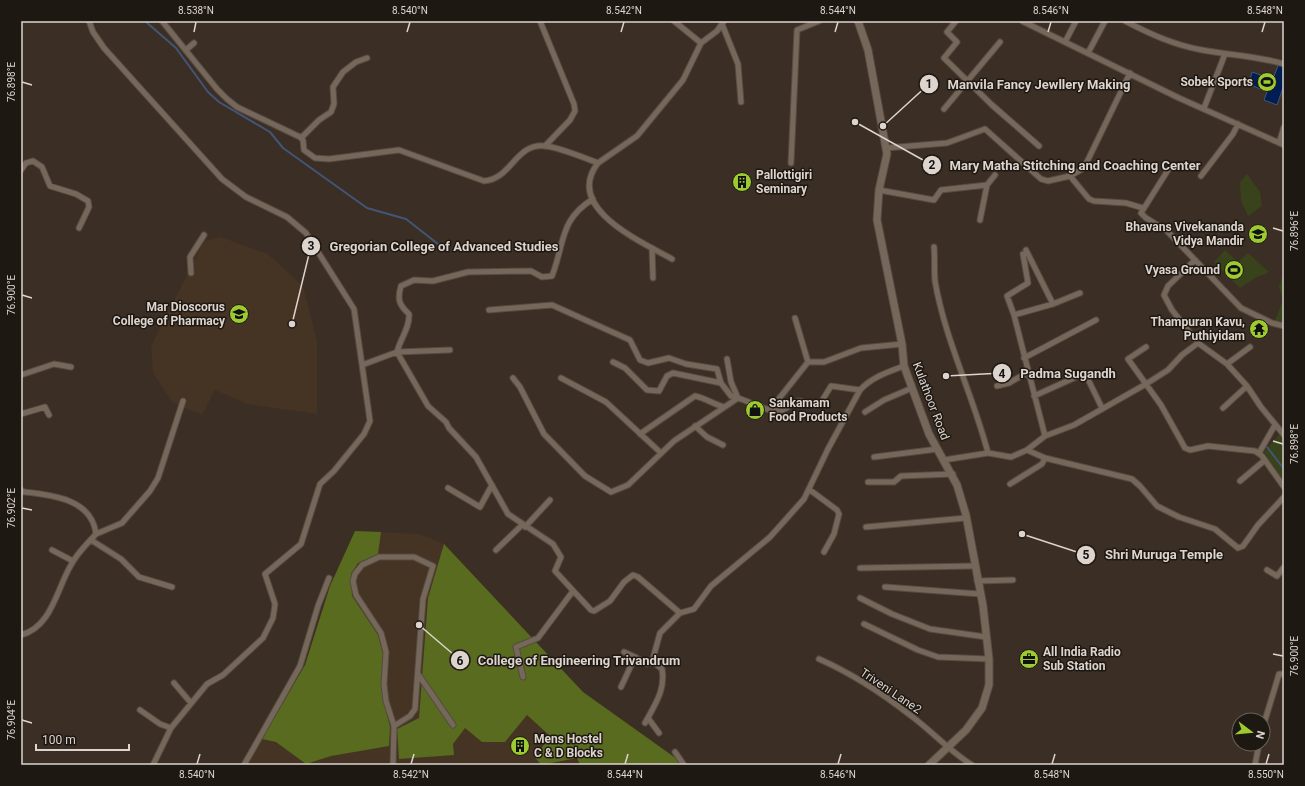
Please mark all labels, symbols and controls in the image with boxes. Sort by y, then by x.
text: 8.538°N [178,5,214,16]
text: 8.540°N [392,5,428,16]
text: 8.542°N [606,5,642,16]
text: 8.544°N [820,5,856,16]
text: 8.546°N [1033,5,1069,16]
text: 8.548°N [1247,5,1283,16]
text: 76.898°E [6,62,17,102]
sports icon: Sobek Sports [1256,71,1278,93]
callout: Manvila Fancy Jewllery Making [919,72,1138,97]
place label: Sobek Sports [1180,75,1253,89]
text: 1 [926,77,932,91]
text: Manvila Fancy Jewllery Making [948,77,1130,92]
callout: Mary Matha Stitching and Coaching Center [922,153,1209,178]
text: 2 [929,158,936,172]
text: Mary Matha Stitching and Coaching Center [950,158,1201,173]
place label: Pallottigiri Seminary [756,168,812,196]
building icon: Pallottigiri Seminary [731,171,753,193]
text: 76.896°E [1289,211,1300,251]
place label: Bhavans Vivekananda Vidya Mandir [1126,220,1245,248]
school or university icon: Bhavans Vivekananda Vidya Mandir [1247,223,1269,245]
callout: Gregorian College of Advanced Studies [301,233,566,258]
text: 3 [308,239,315,253]
text: Gregorian College of Advanced Studies [330,239,559,254]
sports icon: Vyasa Ground [1223,259,1245,281]
place label: Vyasa Ground [1145,263,1220,277]
text: 76.900°E [6,275,17,315]
place label: Mar Dioscorus College of Pharmacy [113,300,226,328]
school or university icon: Mar Dioscorus College of Pharmacy [228,303,250,325]
place label: Thampuran Kavu, Puthiyidam [1151,315,1245,343]
temple icon: Thampuran Kavu, Puthiyidam [1248,318,1270,340]
street label: Kulathoor Road [910,360,952,442]
callout: Padma Sugandh [992,361,1123,386]
text: Padma Sugandh [1020,366,1116,381]
text: 4 [999,367,1006,381]
place label: Sankamam Food Products [769,396,847,424]
shop icon: Sankamam Food Products [744,399,766,421]
text: 76.898°E [1289,424,1300,464]
text: 76.902°E [6,488,17,528]
callout: Shri Muruga Temple [1076,542,1231,567]
text: Shri Muruga Temple [1105,547,1223,562]
text: 5 [1083,548,1090,562]
text: 76.900°E [1289,636,1300,676]
place label: All India Radio Sub Station [1043,645,1121,673]
callout: College of Engineering Trivandrum [450,648,688,673]
office icon: All India Radio Sub Station [1018,648,1040,670]
text: College of Engineering Trivandrum [478,653,680,668]
text: 6 [457,654,464,668]
street label: Triveni Lane2 [858,665,925,717]
text: 76.904°E [6,700,17,740]
north arrow [1231,712,1271,752]
scale bar [36,726,129,752]
text: N [1253,729,1267,740]
place label: Mens Hostel C & D Blocks [534,732,603,760]
text: 100 m [42,733,76,747]
building icon: Mens Hostel C & D Blocks [509,735,531,757]
text: 8.540°N [179,769,215,780]
text: 8.542°N [393,769,429,780]
text: 8.544°N [607,769,643,780]
text: 8.546°N [820,769,856,780]
text: 8.548°N [1034,769,1070,780]
text: 8.550°N [1248,769,1284,780]

